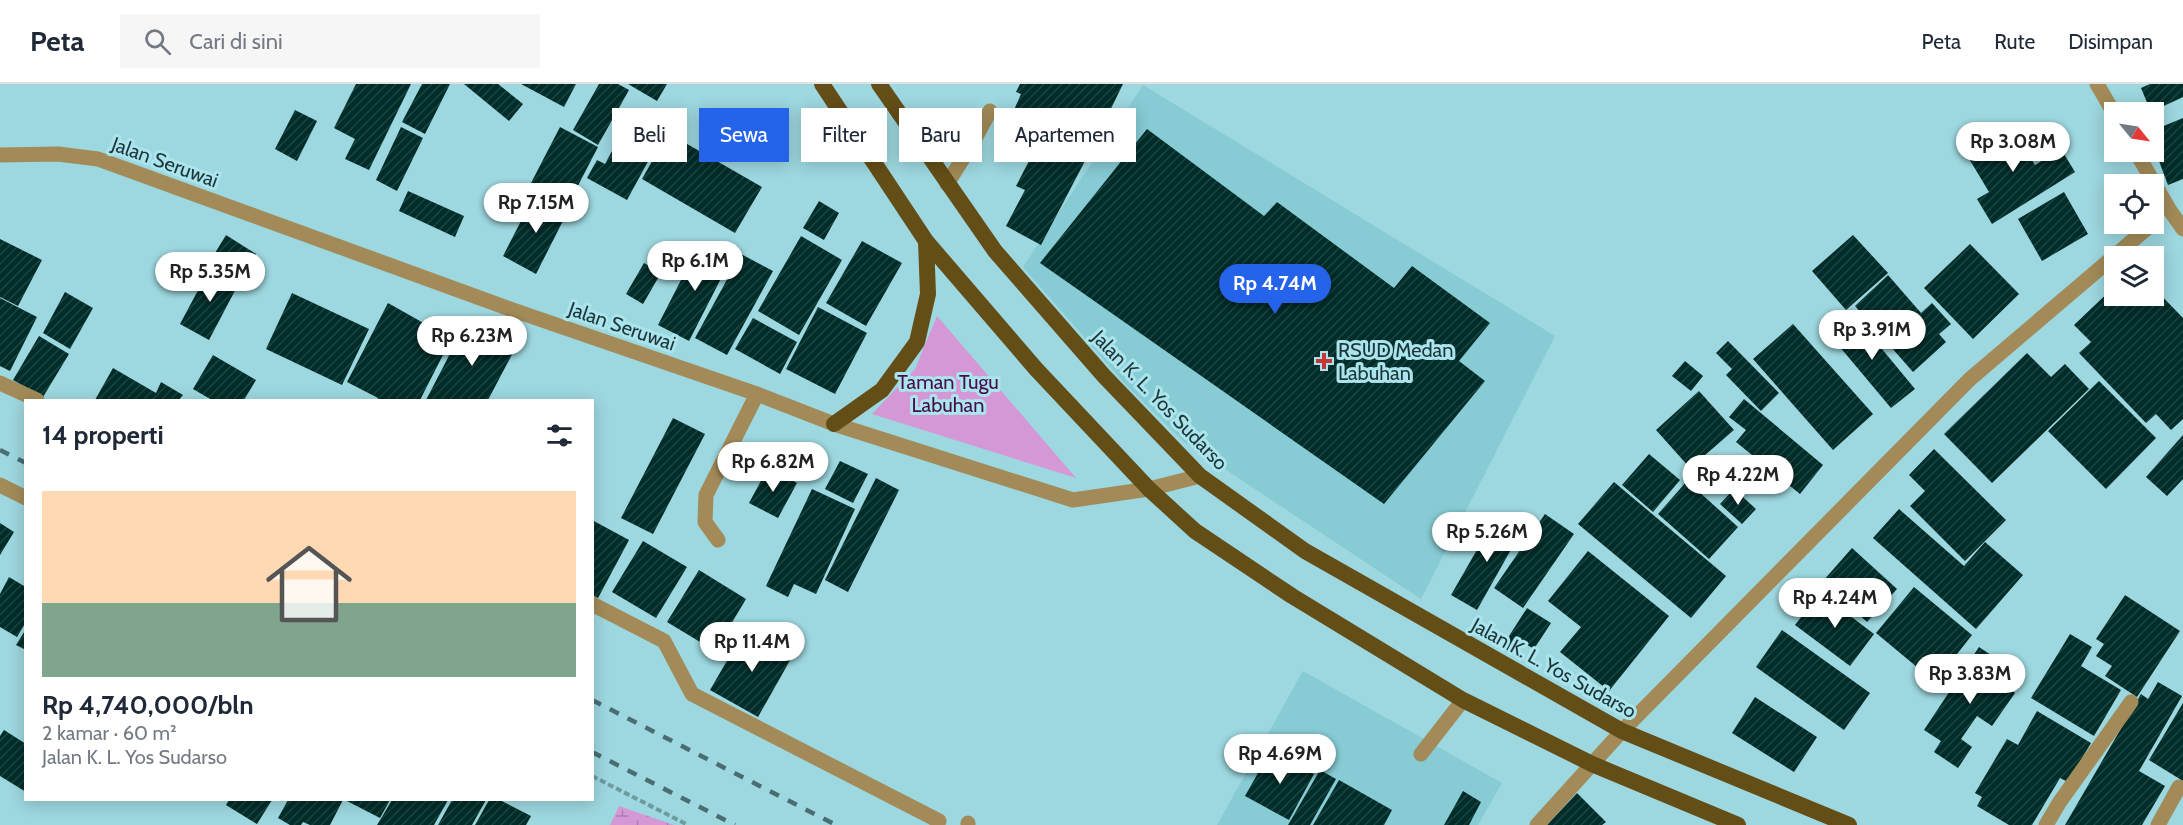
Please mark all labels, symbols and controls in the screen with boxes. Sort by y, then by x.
search box [120,14,540,68]
text: Peta [30,24,84,58]
icon: search [141,25,174,58]
text: Cari di sini [189,28,283,55]
text: Peta [1922,29,1961,54]
text: Rute [1994,29,2035,54]
text: Disimpan [2068,29,2153,54]
north arrow [2104,102,2164,162]
map controls [2104,102,2164,306]
chip: Beli [612,108,687,162]
chip: Sewa [699,108,789,162]
chip: Filter [801,108,887,162]
chip: Baru [899,108,982,162]
chip: Apartemen [994,108,1136,162]
pin: Rp 3.08M [1951,122,2075,173]
text: Rp 3.08M [1970,129,2056,153]
street label: Jalan Seruwai [108,131,221,192]
button: locate [2104,174,2164,234]
pin: Rp 7.15M [474,183,598,234]
text: Rp 7.15M [498,190,574,214]
pin: Rp 6.1M [640,241,750,292]
button: layers [2104,246,2164,306]
text: Rp 6.1M [661,248,729,272]
pin: Rp 5.35M [148,252,272,303]
text: Rp 5.35M [169,259,251,283]
pin: Rp 4.74M [1213,264,1337,315]
text: Rp 4.74M [1233,271,1317,295]
street label: Jalan Seruwai [564,296,679,355]
pin: Rp 3.91M [1810,310,1934,361]
pin: Rp 6.23M [410,316,534,367]
text: Rp 3.91M [1833,317,1911,341]
text: Rp 6.23M [431,323,513,347]
street label: Jalan K. L. Yos Sudarso [1086,324,1233,475]
place label: RSUD Medan Labuhan [1338,338,1453,385]
marker: RSUD Medan Labuhan [1315,352,1333,370]
park label: Taman Tugu Labuhan [897,370,999,417]
text: 14 properti [42,419,164,451]
icon: filters [543,419,576,452]
pin: Rp 6.82M [711,442,835,493]
text: Rp 6.82M [731,449,815,473]
pin: Rp 4.22M [1676,455,1800,506]
text: Rp 4.22M [1697,462,1779,486]
pin: Rp 5.26M [1425,512,1549,563]
text: Rp 5.26M [1446,519,1528,543]
icon: home [255,530,363,638]
pin: Rp 4.24M [1773,578,1897,629]
text: Rp 4.24M [1793,585,1877,609]
street label: Jalan K. L. Yos Sudarso [1466,612,1641,723]
pin: Rp 11.4M [690,622,814,673]
text: Rp 11.4M [714,629,790,653]
pin: Rp 3.83M [1908,654,2032,705]
text: Rp 3.83M [1928,661,2012,685]
text: Rp 4,740,000/bln [42,689,253,721]
text: 2 kamar · 60 m² [42,721,177,745]
pin: Rp 4.69M [1218,734,1342,785]
text: Rp 4.69M [1238,741,1322,765]
text: Jalan K. L. Yos Sudarso [42,745,227,769]

